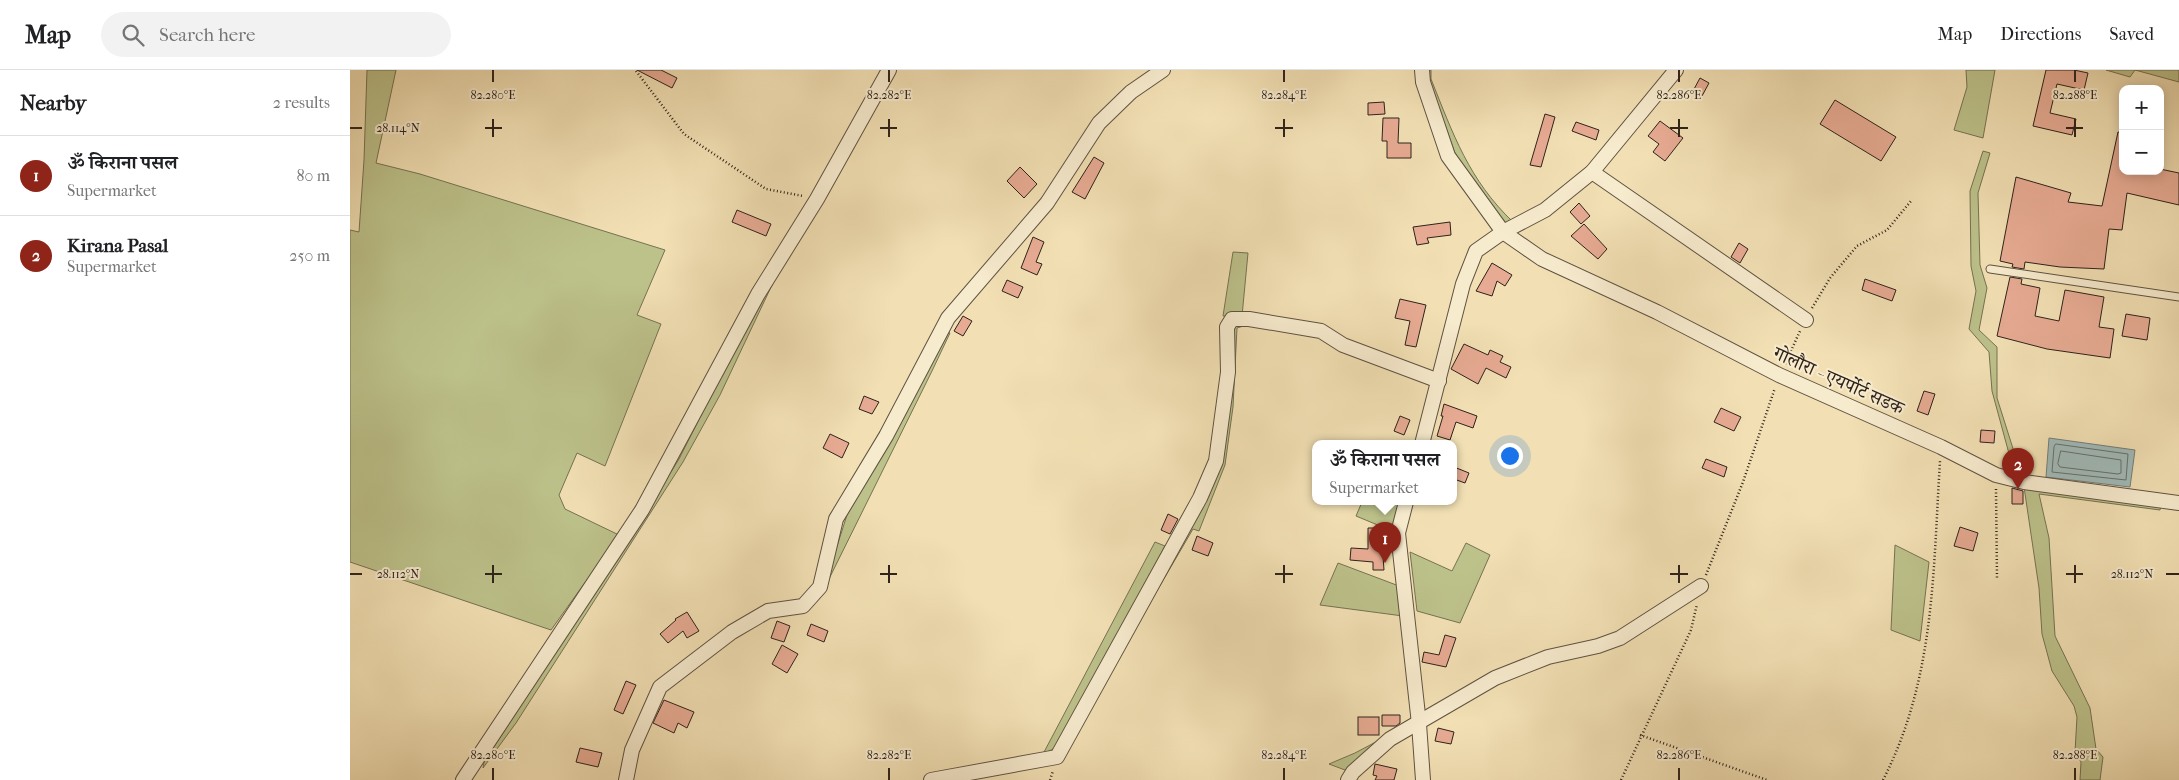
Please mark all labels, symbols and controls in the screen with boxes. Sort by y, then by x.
search box [101,12,451,57]
text: Map [25,21,71,49]
icon: search [119,21,147,49]
text: Search here [159,24,255,46]
text: Map [1938,24,1972,45]
text: Directions [2000,24,2081,45]
text: Saved [2109,24,2154,45]
map controls [2119,85,2164,175]
button: + [2119,85,2164,130]
text: 82.280°E [470,88,516,102]
text: 82.282°E [867,88,911,102]
text: 82.284°E [1261,88,1307,102]
text: 82.286°E [1657,88,1701,102]
text: 82.288°E [2053,88,2097,102]
text: Nearby [20,91,86,115]
text: 2 results [273,93,330,112]
text: 28.114°N [376,121,420,135]
button: − [2119,130,2164,175]
text: ॐ किराना पसल [67,152,178,174]
text: 1 [33,166,39,185]
text: 80 m [296,166,330,185]
text: Supermarket [67,181,157,200]
text: Kirana Pasal [67,235,168,257]
text: 2 [32,246,40,265]
text: 250 m [289,246,330,265]
text: Supermarket [67,257,157,276]
street label: गोलौरा - एयर्पोर्ट सडक [1769,342,1909,420]
popup [1312,440,1457,505]
your location [1497,443,1523,469]
pin: 2 [2002,448,2034,489]
text: ॐ किराना पसल [1329,449,1440,471]
text: Supermarket [1329,478,1419,497]
pin: 1 [1369,522,1401,563]
text: 28.112°N [377,567,419,581]
text: 28.112°N [2111,567,2153,581]
text: 82.280°E [470,748,516,762]
text: 82.282°E [867,748,911,762]
text: 82.284°E [1261,748,1307,762]
text: 82.286°E [1657,748,1701,762]
text: 82.288°E [2053,748,2097,762]

